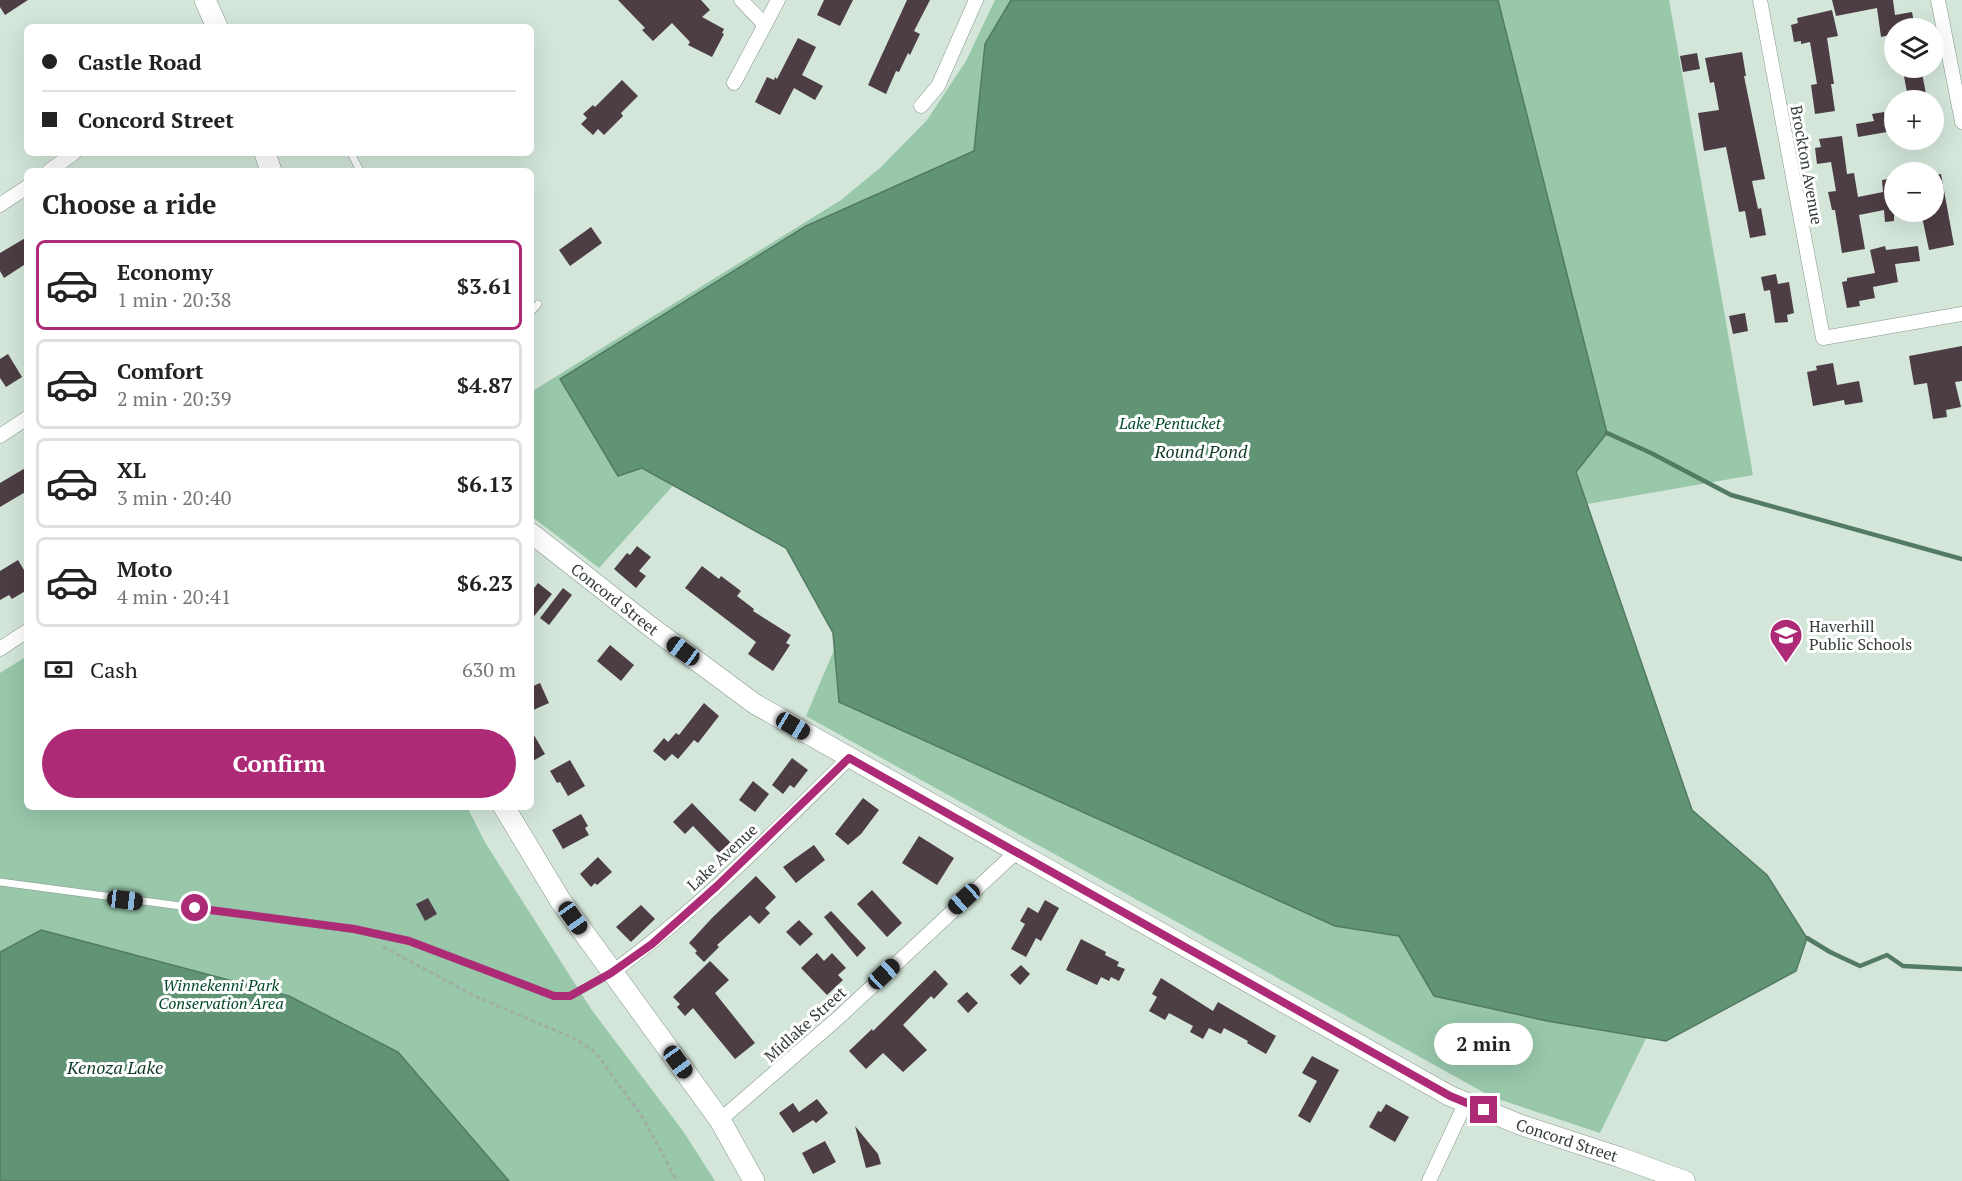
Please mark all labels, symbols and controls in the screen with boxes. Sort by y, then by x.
map controls [1884,18,1944,222]
button: layers [1884,18,1944,78]
text: Castle Road [78,47,202,76]
button: + [1884,90,1944,150]
street label: Brockton Avenue [1786,104,1828,226]
text: Concord Street [78,105,234,134]
button: − [1884,162,1944,222]
text: Choose a ride [42,186,217,222]
text: Economy [117,257,213,286]
icon: car [45,258,99,312]
text: $3.61 [457,271,513,300]
text: 1 min · 20:38 [117,286,231,313]
text: Comfort [117,356,203,385]
icon: car [45,357,99,411]
text: $4.87 [457,370,513,399]
text: 2 min · 20:39 [117,385,231,412]
park label: Lake Pentucket [1118,412,1222,434]
water label: Round Pond [1154,439,1248,463]
text: XL [117,455,146,484]
icon: car [45,456,99,510]
text: $6.13 [457,469,513,498]
text: 3 min · 20:40 [117,484,231,511]
text: Moto [117,554,172,583]
icon: car [45,555,99,609]
street label: Concord Street [567,558,664,640]
text: $6.23 [457,568,513,597]
text: 4 min · 20:41 [117,583,231,610]
place label: Haverhill Public Schools [1809,615,1912,655]
school or university icon: Haverhill Public Schools [1768,617,1804,664]
car [663,633,703,669]
icon: cash [42,653,75,686]
text: Cash [90,655,138,684]
text: 630 m [462,656,516,683]
car [773,709,813,743]
button: Confirm [42,729,516,798]
street label: Lake Avenue [682,819,762,895]
car [945,880,983,918]
car [106,889,144,911]
route start [181,894,208,921]
car [555,898,591,938]
car [865,955,903,993]
park label: Winnekenni Park Conservation Area [158,974,284,1014]
street label: Midlake Street [759,981,851,1067]
callout: 2 min [1434,1023,1534,1065]
text: 2 min [1456,1030,1511,1057]
car [660,1042,696,1082]
water label: Kenoza Lake [66,1055,163,1079]
route end [1470,1096,1497,1123]
street label: Concord Street [1513,1113,1621,1167]

